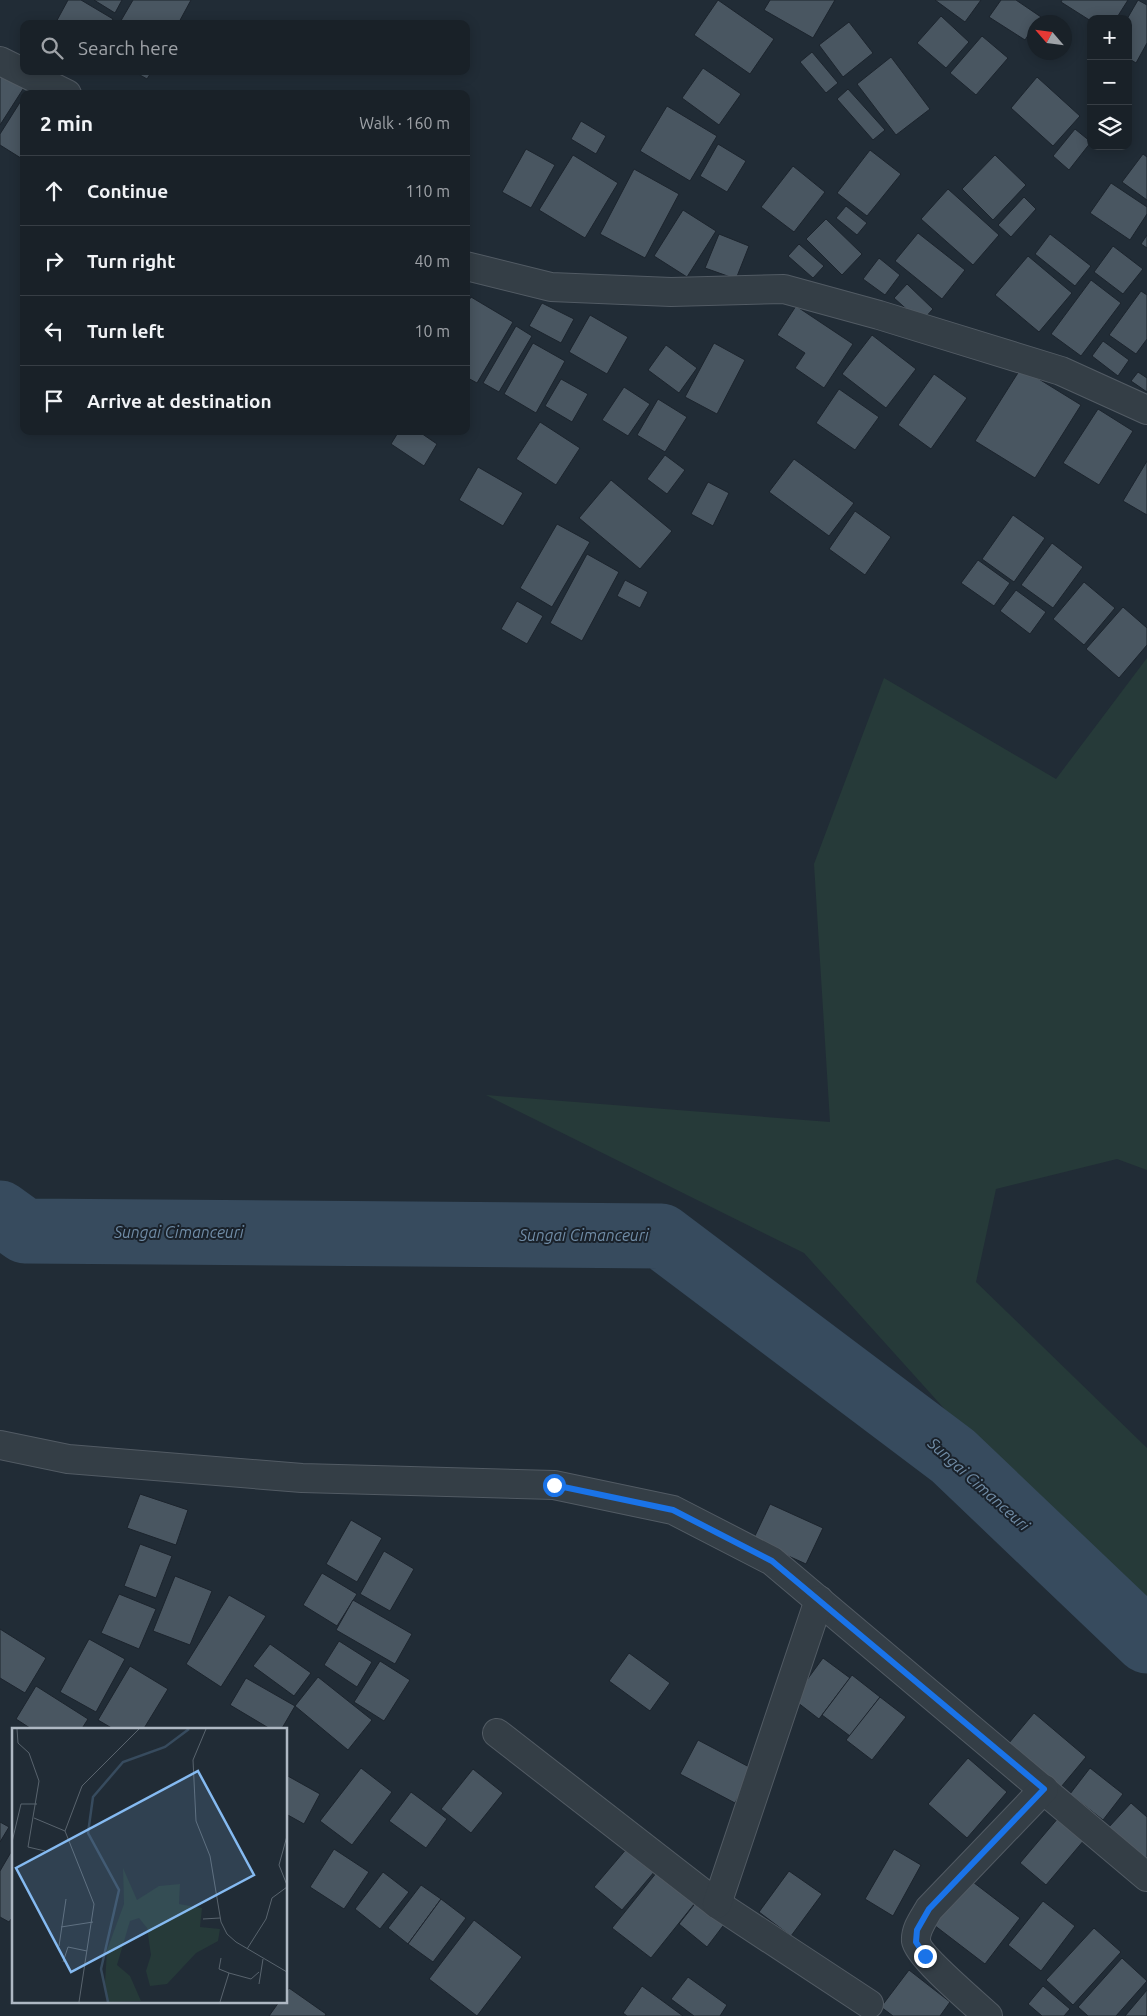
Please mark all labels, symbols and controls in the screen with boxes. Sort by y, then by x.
north arrow [1027,15,1072,60]
map controls [1087,15,1132,150]
button: + [1087,15,1132,60]
search box [20,20,470,75]
icon: search [38,34,66,62]
text: Search here [78,37,178,59]
button: − [1087,60,1132,105]
button: layers [1087,105,1132,150]
text: 2 min [40,111,93,135]
text: Walk · 160 m [359,114,450,132]
icon: ahead [40,177,68,205]
text: Continue [87,180,168,202]
text: 110 m [405,182,450,200]
icon: right [40,247,68,275]
text: Turn right [87,250,175,272]
text: 40 m [414,252,450,270]
icon: left [40,317,68,345]
text: Turn left [87,320,165,342]
text: 10 m [414,322,450,340]
icon: arrive [40,387,68,415]
text: Arrive at destination [87,390,272,412]
water label: Sungai Cimanceuri [113,1223,245,1241]
water label: Sungai Cimanceuri [518,1226,650,1244]
water label: Sungai Cimanceuri [924,1433,1034,1535]
route start [543,1474,566,1497]
inset map [12,1728,288,2004]
route end [914,1945,937,1968]

